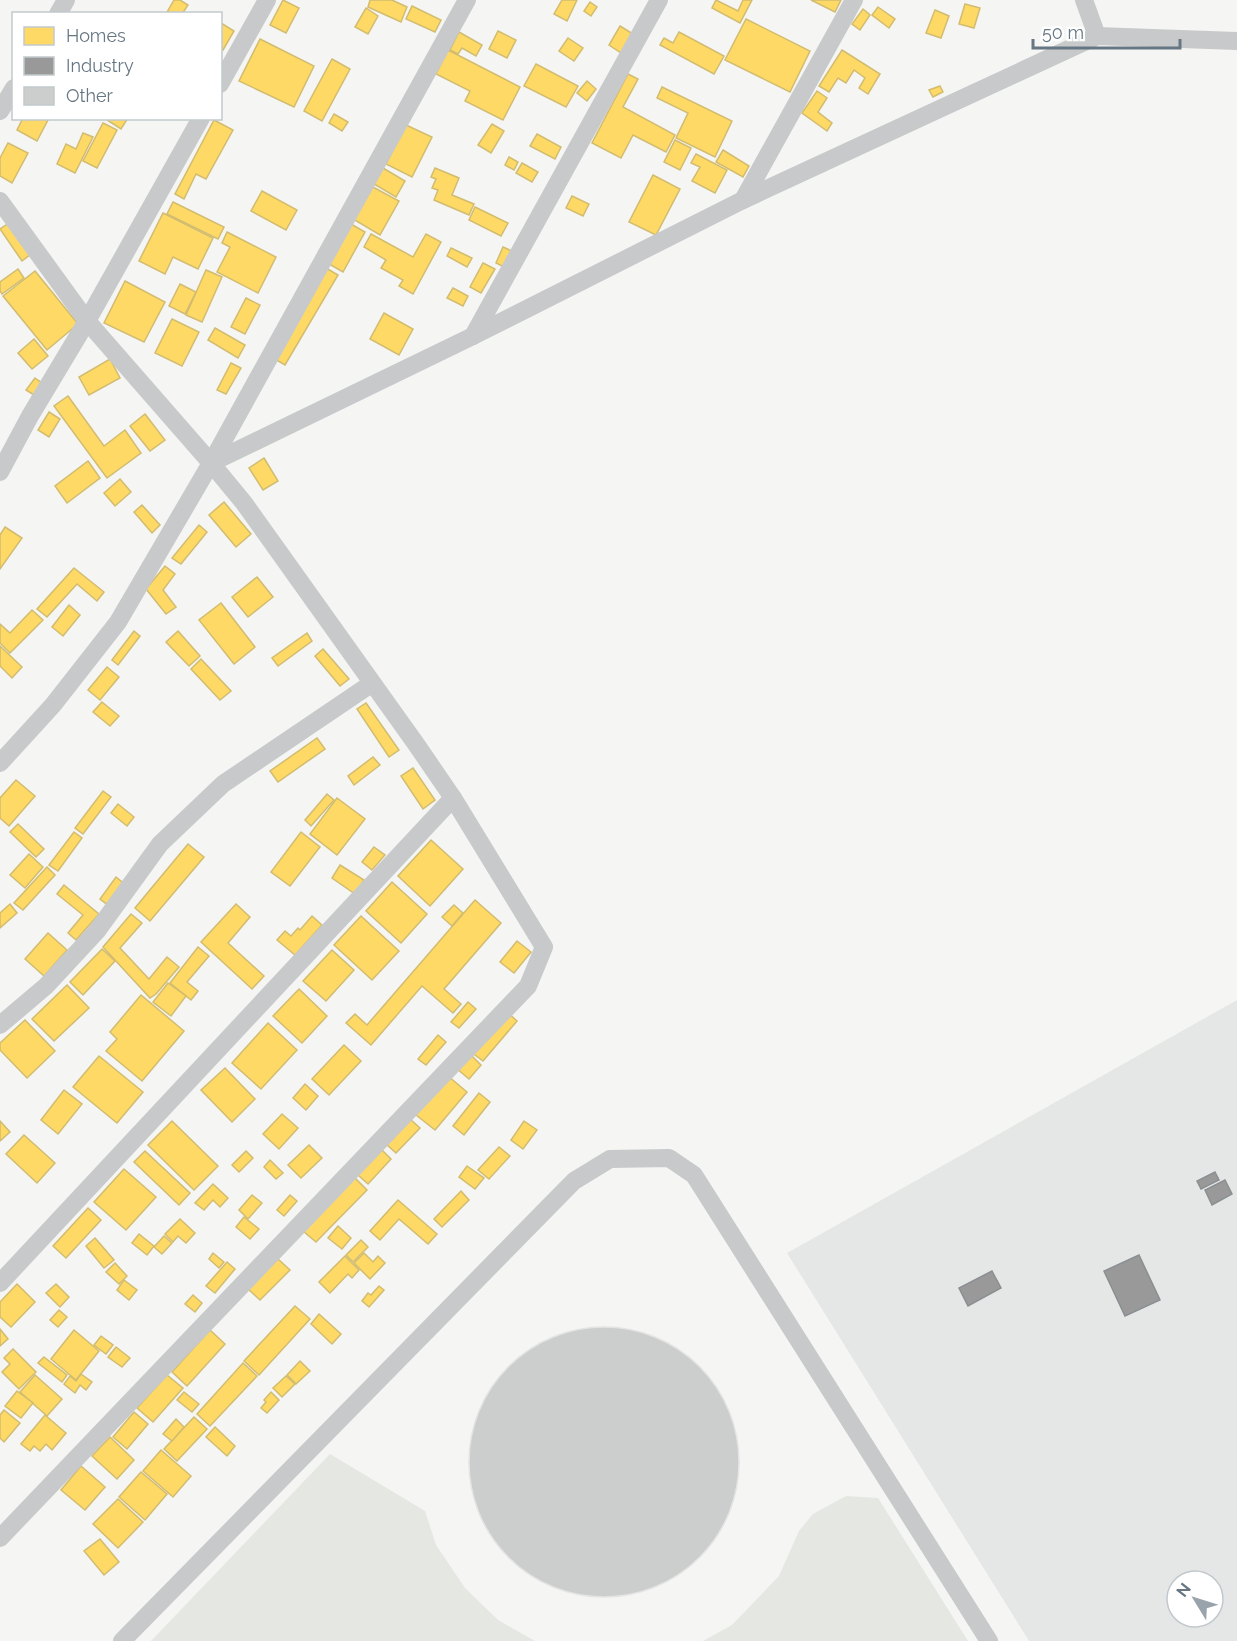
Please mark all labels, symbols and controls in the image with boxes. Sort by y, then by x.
legend [12,12,222,120]
scale bar [1033,12,1180,50]
text: 50 m [1042,22,1084,43]
text: Homes [66,25,126,46]
text: Industry [66,55,134,76]
text: Other [66,85,114,106]
north arrow [1165,1569,1225,1629]
text: N [1172,1579,1195,1601]

